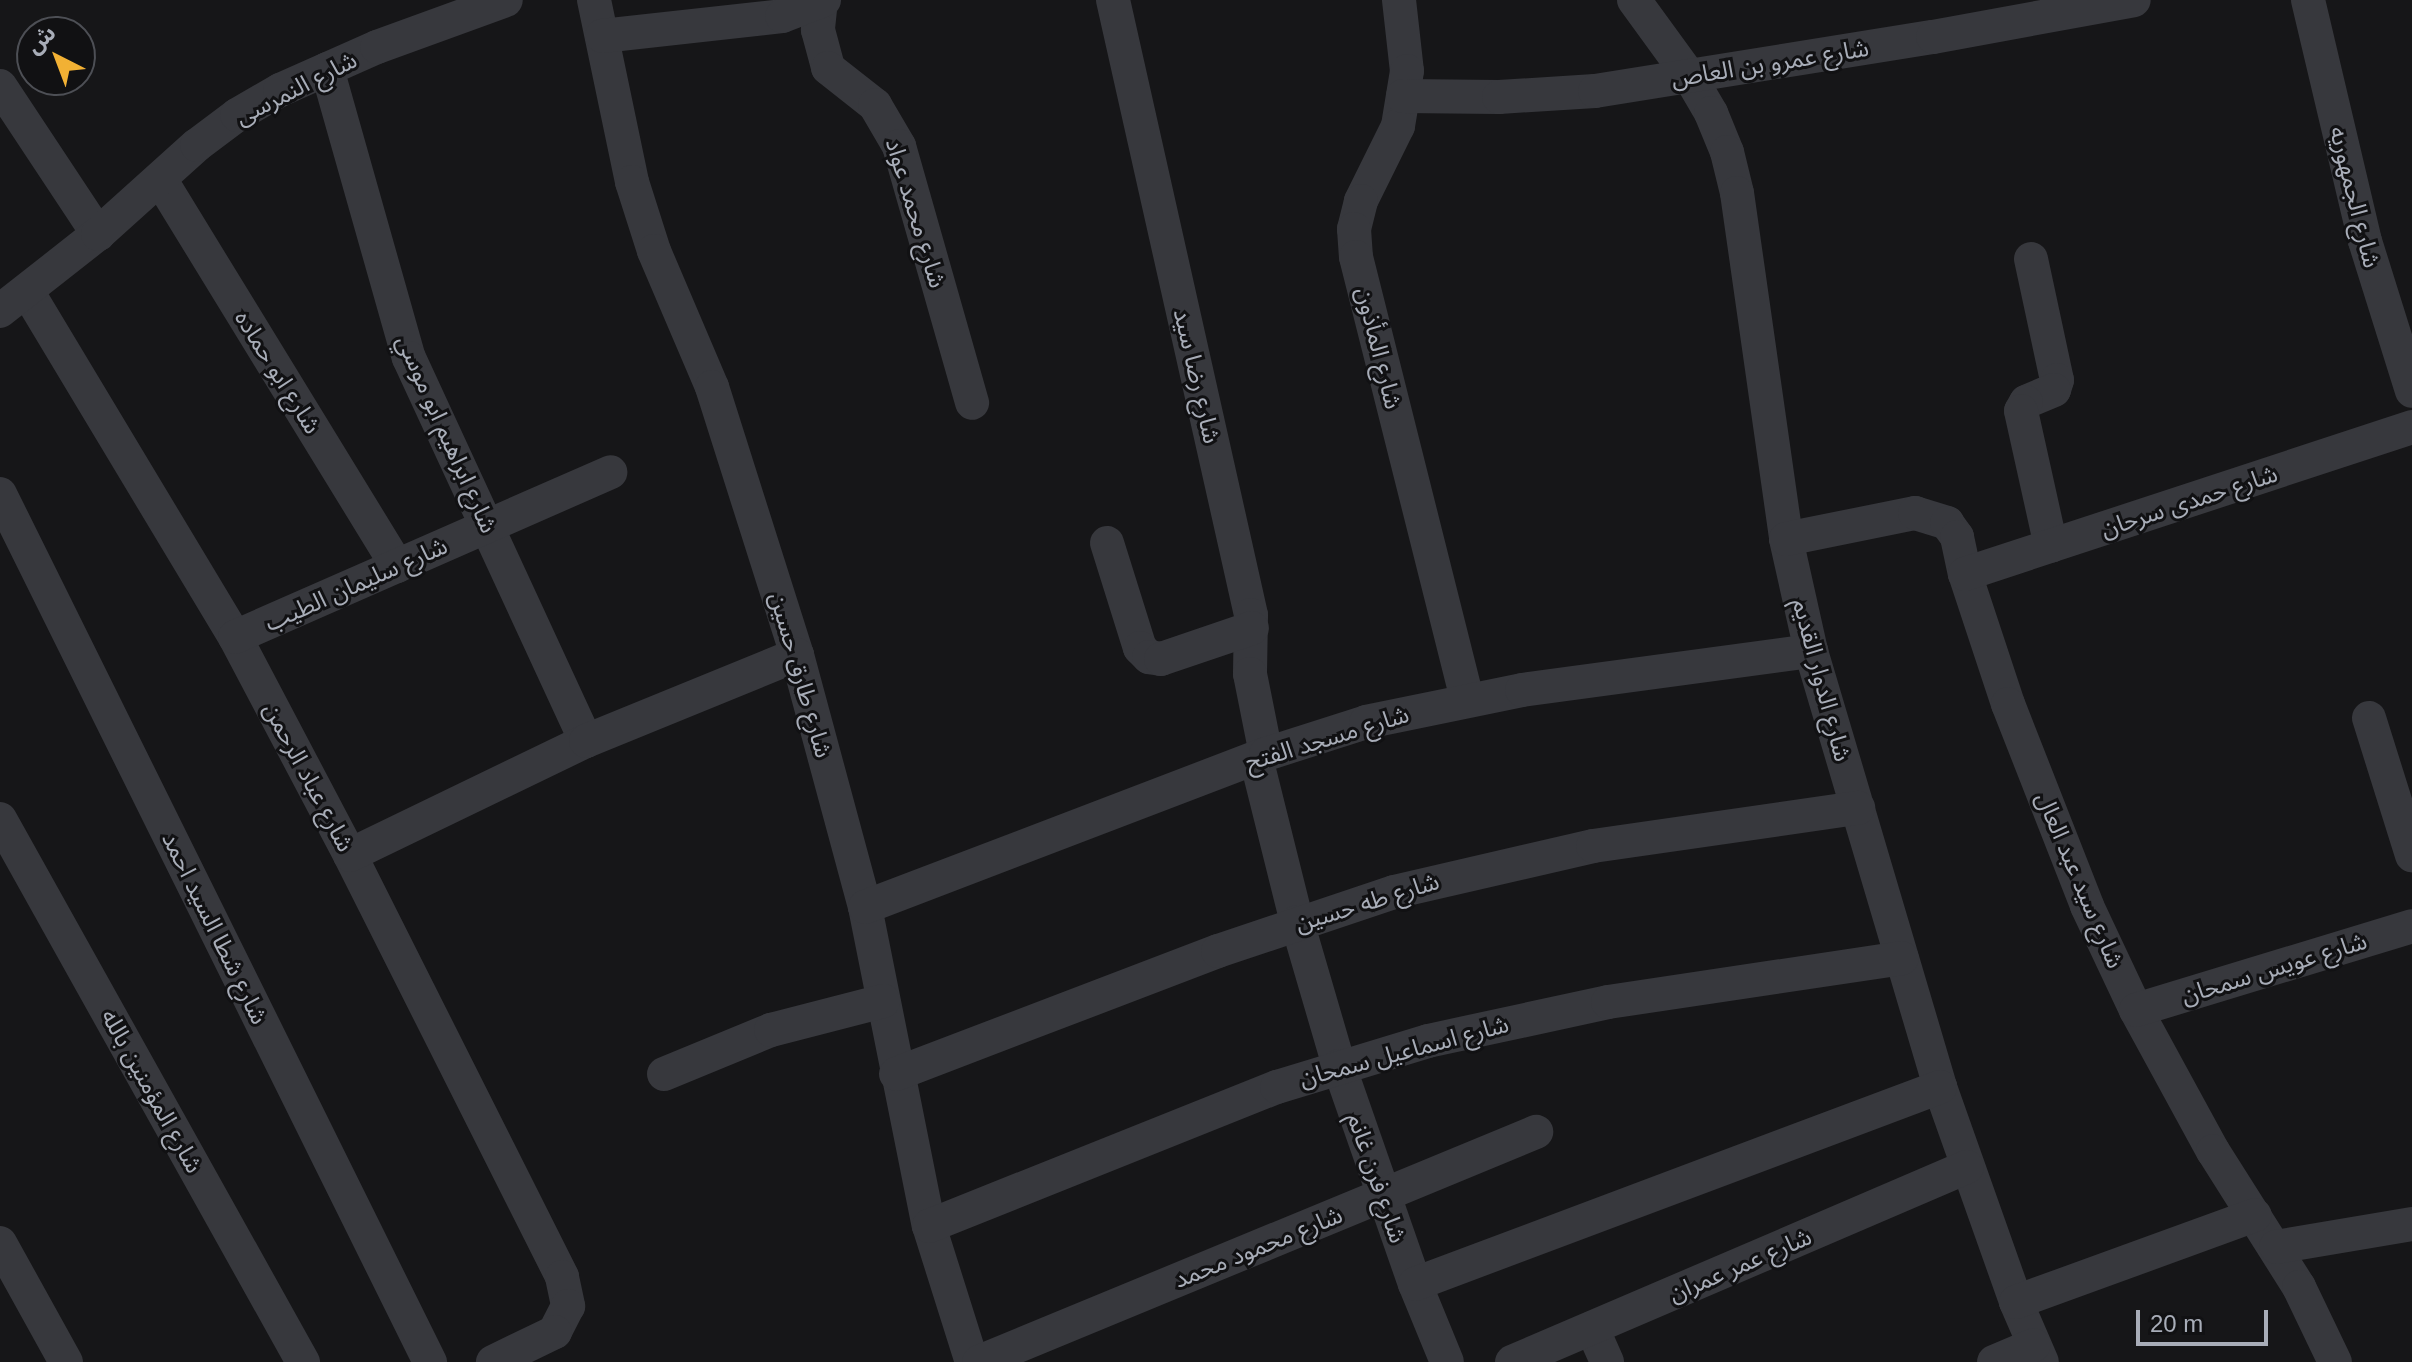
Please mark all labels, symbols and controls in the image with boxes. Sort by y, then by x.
north arrow [16,16,96,96]
text: ش [21,20,61,59]
street label: شارع عمرو بن العاص [1669,33,1871,93]
street label: شارع النمرسى [230,45,362,131]
street label: شارع الجمهوريه [2323,123,2387,271]
street label: شارع محمد عواد [880,135,952,291]
street label: شارع المأذون [1350,284,1408,412]
street label: شارع ابو حماده [229,305,327,439]
street label: شارع رضا سيد [1168,306,1226,446]
street label: شارع ابراهيم ابو موسي [390,331,504,537]
street label: شارع حمدى سرحان [2097,459,2281,543]
street label: شارع سليمان الطيب [260,531,452,637]
street label: شارع طارق حسين [764,589,838,761]
street label: شارع الدوار القديم [1786,595,1858,765]
street label: شارع عباد الرحمن [258,697,360,857]
street label: شارع مسجد الفتح [1242,699,1412,777]
street label: شارع سيد عبد العال [2030,788,2130,972]
street label: شارع شطا السيد احمد [156,827,274,1029]
street label: شارع طه حسين [1292,866,1442,938]
street label: شارع عويس سمحان [2178,926,2370,1010]
street label: شارع المؤمنين بالله [95,1004,209,1178]
street label: شارع اسماعيل سمحان [1296,1009,1512,1093]
street label: شارع فرن غانم [1341,1109,1413,1247]
street label: شارع محمود محمد [1170,1200,1346,1294]
street label: شارع عمر عمران [1664,1222,1816,1308]
scale bar [2140,1294,2272,1344]
text: 20 m [2150,1310,2203,1337]

